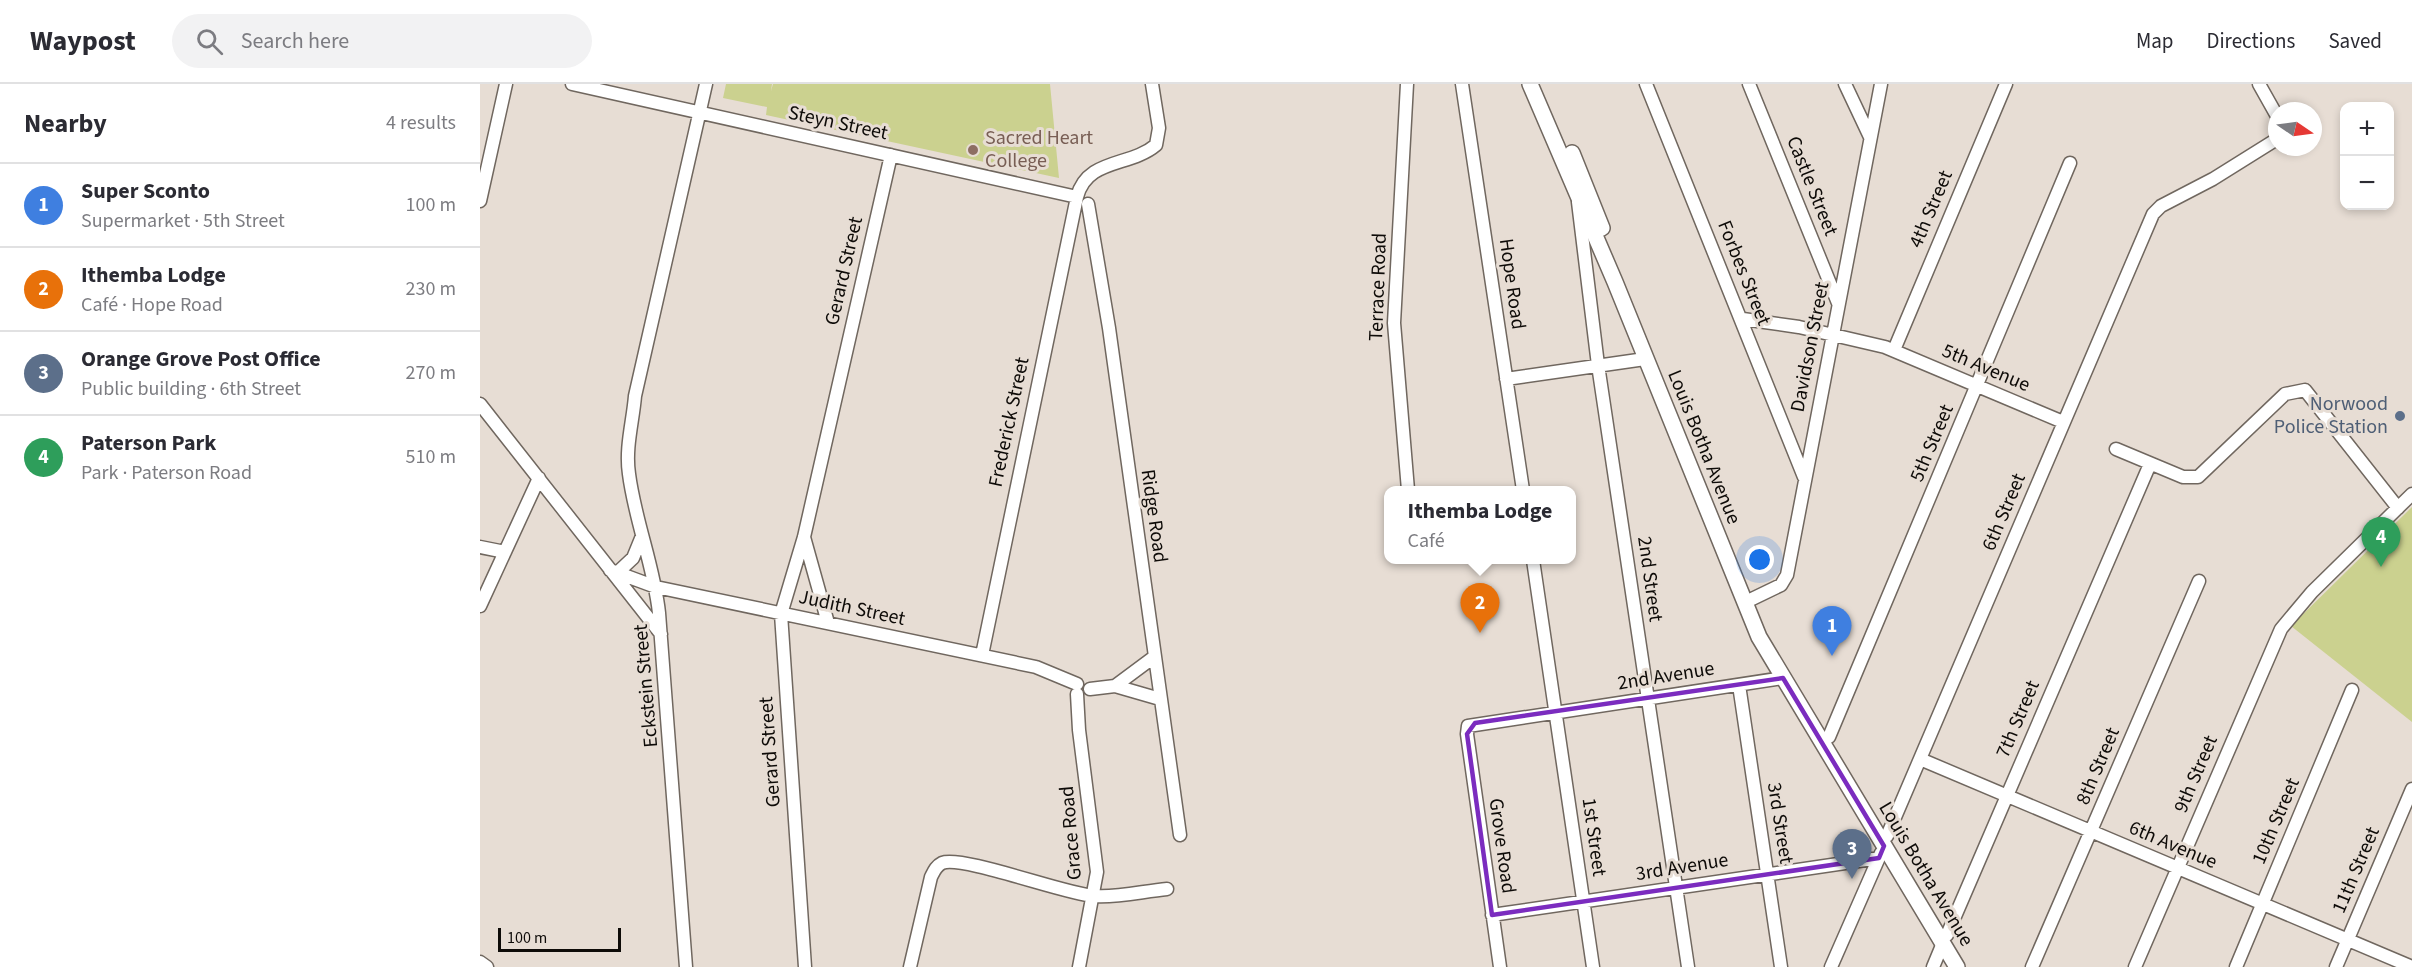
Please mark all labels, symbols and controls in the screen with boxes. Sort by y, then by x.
search box [172,14,592,68]
text: Waypost [30,21,136,61]
icon: search [193,25,226,58]
text: Search here [241,25,349,57]
text: Map [2136,26,2174,56]
text: Directions [2207,26,2295,56]
text: Saved [2328,26,2382,56]
street label: Steyn Street [786,99,891,147]
north arrow [2268,102,2322,156]
map controls [2340,102,2394,210]
button: + [2340,102,2394,156]
text: Nearby [24,105,107,142]
text: 4 results [386,109,456,137]
place label: Sacred Heart College [985,124,1093,175]
street label: Castle Street [1779,132,1845,240]
marker: Sacred Heart College [966,143,980,157]
button: − [2340,156,2394,210]
street label: 4th Street [1902,166,1960,252]
text: Super Sconto [81,175,210,207]
text: 1 [38,191,49,219]
text: 100 m [406,191,456,219]
text: Supermarket · 5th Street [81,207,285,235]
street label: Gerard Street [818,214,870,328]
street label: Forbes Street [1710,216,1778,330]
street label: Terrace Road [1362,232,1394,342]
street label: Hope Road [1492,237,1532,331]
text: Ithemba Lodge [81,259,226,291]
text: 2 [38,275,49,303]
text: 230 m [406,275,456,303]
street label: Davidson Street [1784,279,1836,414]
text: Café · Hope Road [81,291,223,319]
street label: 5th Avenue [1938,337,2034,399]
text: Orange Grove Post Office [81,343,321,375]
street label: Frederick Street [982,354,1036,490]
text: 3 [38,359,49,387]
text: 270 m [406,359,456,387]
street label: Louis Botha Avenue [1660,366,1748,528]
text: Public building · 6th Street [81,375,301,403]
place label: Norwood Police Station [2274,390,2388,441]
street label: 5th Street [1903,400,1961,486]
marker: Norwood Police Station [2393,409,2407,423]
text: Paterson Park [81,427,216,459]
text: 4 [38,443,49,471]
text: 510 m [406,443,456,471]
text: Park · Paterson Road [81,459,252,487]
street label: Ridge Road [1134,467,1174,565]
street label: 6th Street [1975,469,2033,555]
popup [1384,486,1576,564]
text: Ithemba Lodge [1408,495,1552,527]
pin: 4 [2362,518,2400,567]
text: Café [1408,527,1445,555]
street label: 2nd Street [1630,534,1670,624]
your location [1745,545,1774,574]
street label: Judith Street [796,583,908,633]
pin: 2 [1460,584,1500,633]
pin: 1 [1812,606,1852,656]
street label: Eckstein Street [627,623,665,749]
street label: 2nd Avenue [1616,655,1716,697]
street label: 7th Street [1989,676,2047,762]
street label: Gerard Street [752,696,788,808]
street label: 8th Street [2069,723,2127,809]
street label: 9th Street [2167,731,2225,817]
street label: 10th Street [2245,773,2307,869]
street label: 3rd Street [1760,780,1800,866]
street label: Grace Road [1053,785,1089,881]
street label: 1st Street [1575,796,1613,878]
street label: Louis Botha Avenue [1872,796,1980,952]
street label: Grove Road [1481,797,1523,895]
street label: 6th Avenue [2125,814,2221,876]
street label: 11th Street [2325,822,2387,918]
pin: 3 [1832,830,1872,879]
street label: 3rd Avenue [1634,846,1730,888]
scale bar [498,925,621,952]
text: 100 m [507,927,547,949]

